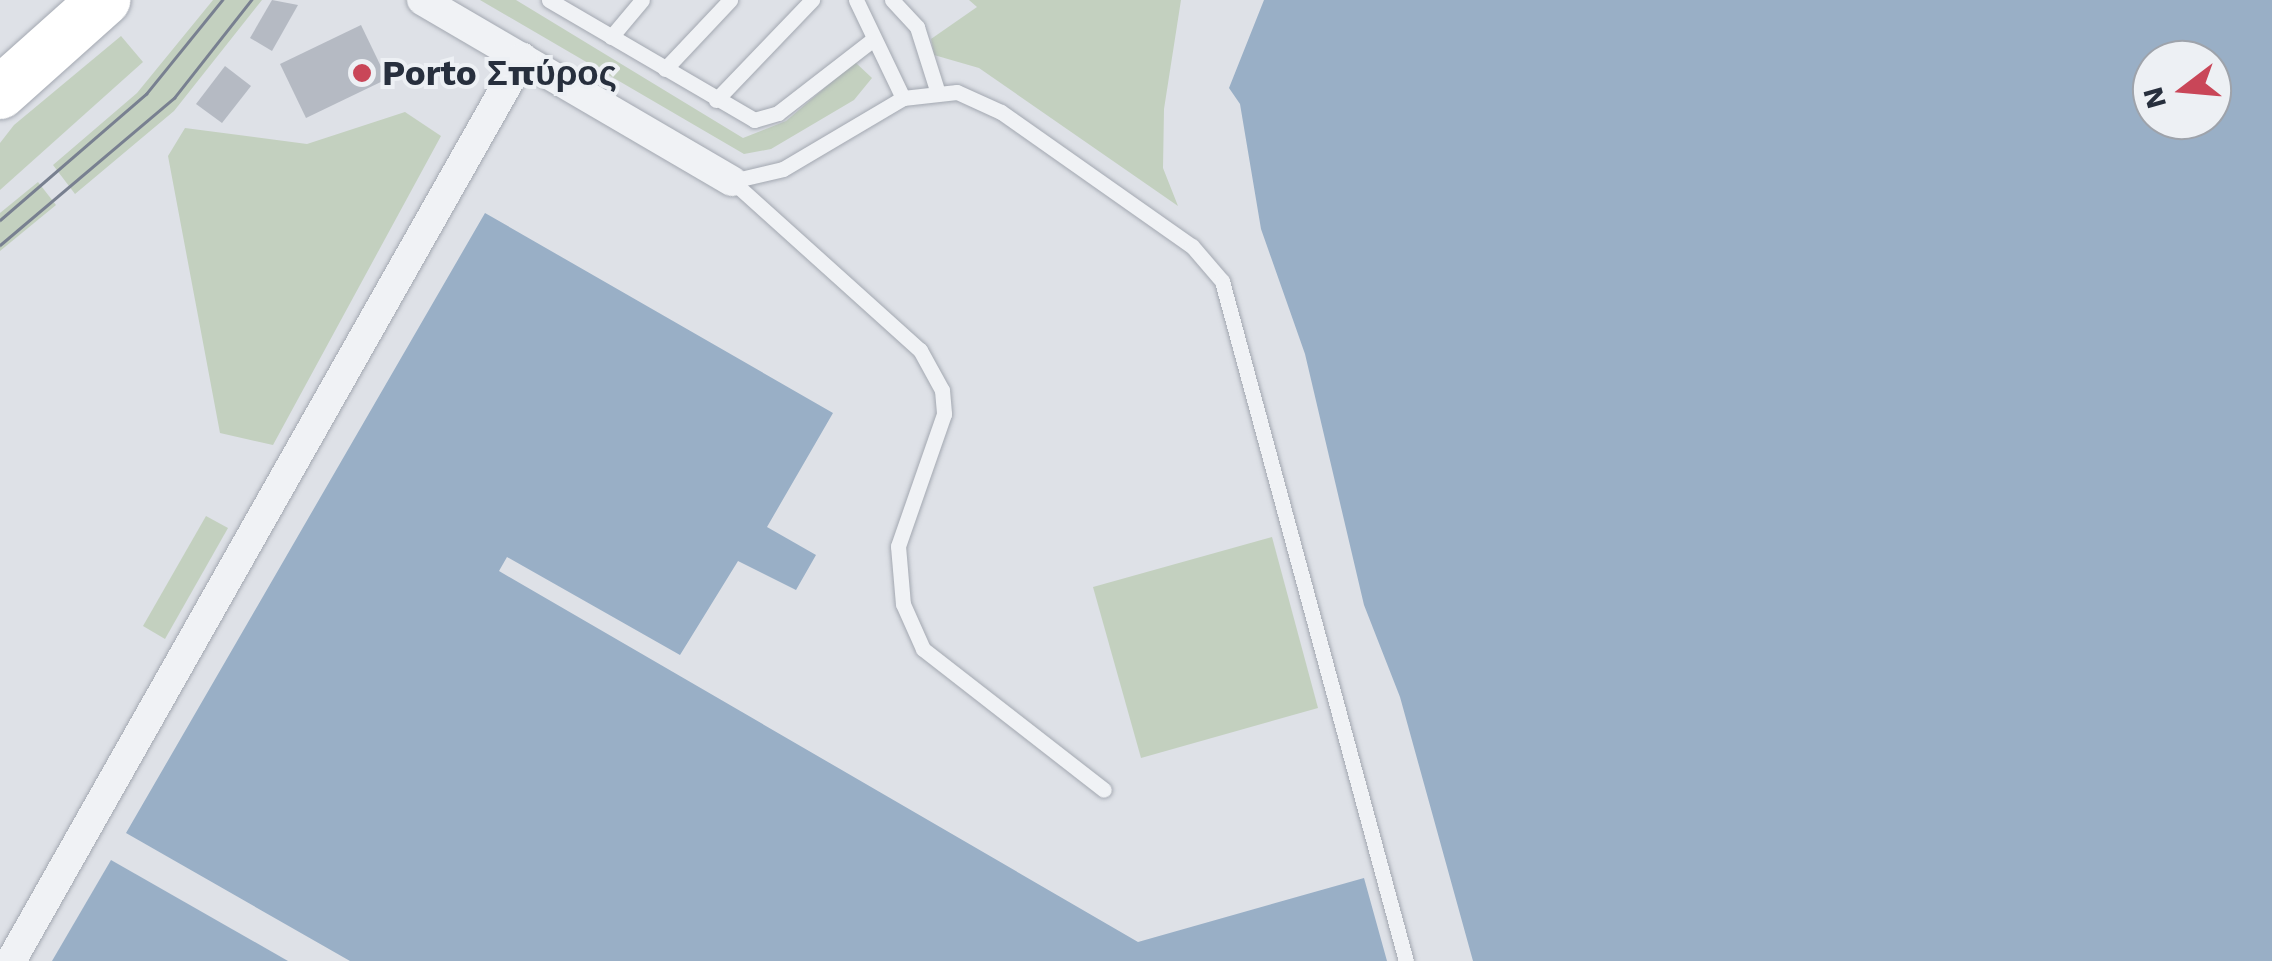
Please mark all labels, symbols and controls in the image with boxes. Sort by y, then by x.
north arrow [2132,40,2232,140]
place label: Porto Σπύρος [382,52,617,94]
marker: Porto Σπύρος [351,62,373,84]
text: N [2136,83,2173,112]

